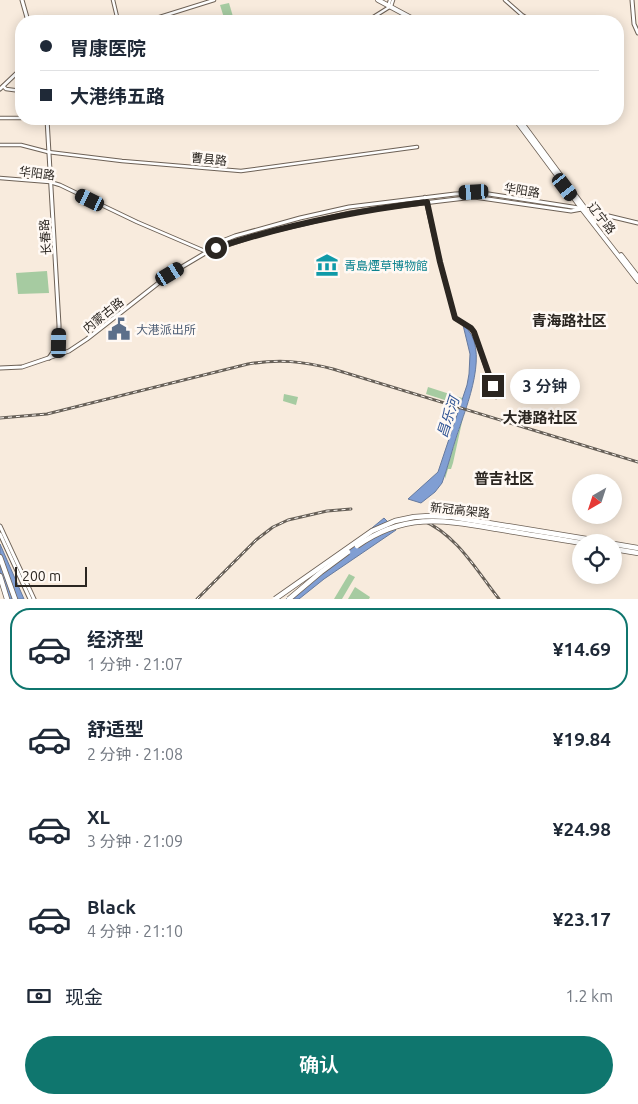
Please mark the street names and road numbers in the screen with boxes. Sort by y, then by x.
street label: 曹县路 [190,151,228,167]
street label: 华阳路 [18,164,56,182]
street label: 华阳路 [503,181,541,199]
street label: 辽宁路 [586,200,618,236]
street label: 长春路 [37,219,53,255]
street label: 内蒙古路 [80,295,126,335]
street label: 新冠高架路 [429,500,491,520]

